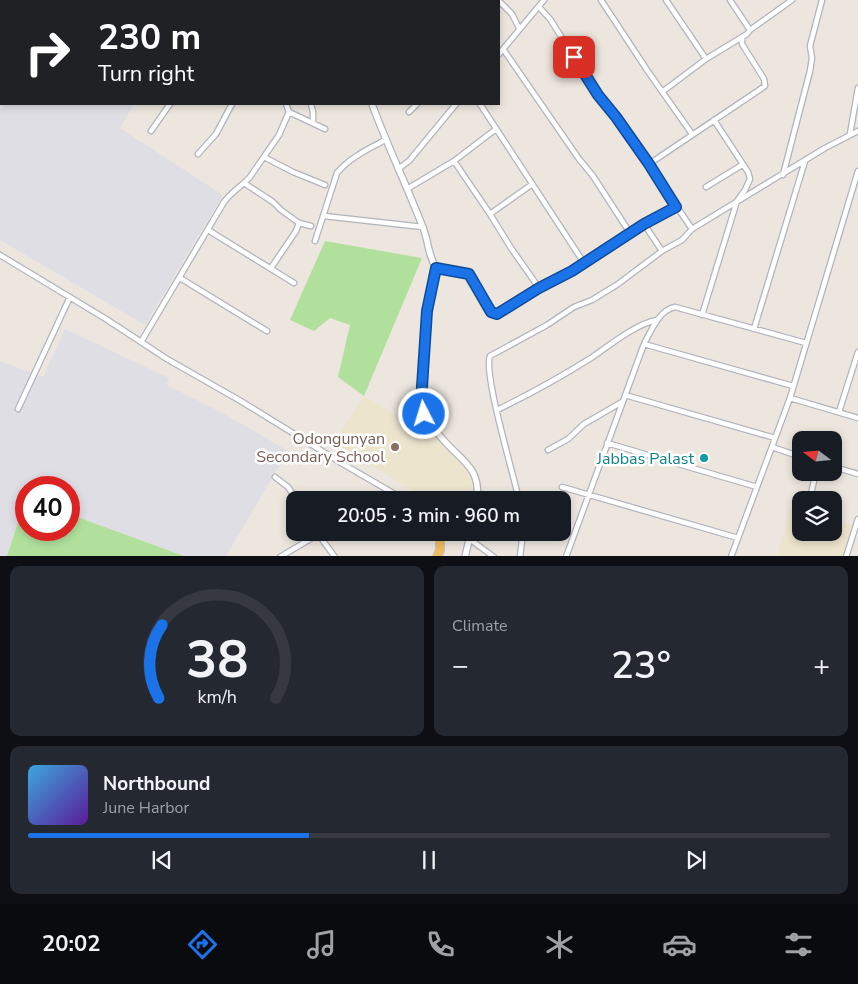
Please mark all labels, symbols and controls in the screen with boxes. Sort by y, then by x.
text: 230 m [98,14,201,61]
icon: right [15,20,80,85]
pin [553,36,595,78]
icon: arrive [560,43,588,71]
text: Turn right [98,59,194,89]
position arrow [397,387,449,439]
place label: Odongunyan Secondary School [256,428,385,468]
north arrow [792,431,842,481]
map controls [792,431,842,541]
marker: Odongunyan Secondary School [389,441,401,453]
place label: Jabbas Palast [596,448,694,470]
marker: Jabbas Palast [698,452,710,464]
speed limit sign: 40 [15,476,80,541]
button: layers [792,491,842,541]
text: 20:05 · 3 min · 960 m [337,503,520,529]
text: Climate [452,615,507,637]
text: 38 [186,624,248,695]
text: 23° [611,640,671,691]
text: − [452,647,469,685]
text: + [813,647,830,685]
text: km/h [197,685,237,709]
text: Northbound [103,771,210,797]
text: June Harbor [103,797,189,819]
icon: previous [148,846,176,874]
icon: pause [415,846,443,874]
icon: next [682,846,710,874]
icon: directions [185,927,220,962]
icon: music [304,927,339,962]
icon: phone [423,927,458,962]
icon: climate [542,927,577,962]
icon: car [662,927,697,962]
icon: filters [781,927,816,962]
text: 20:02 [42,929,100,959]

